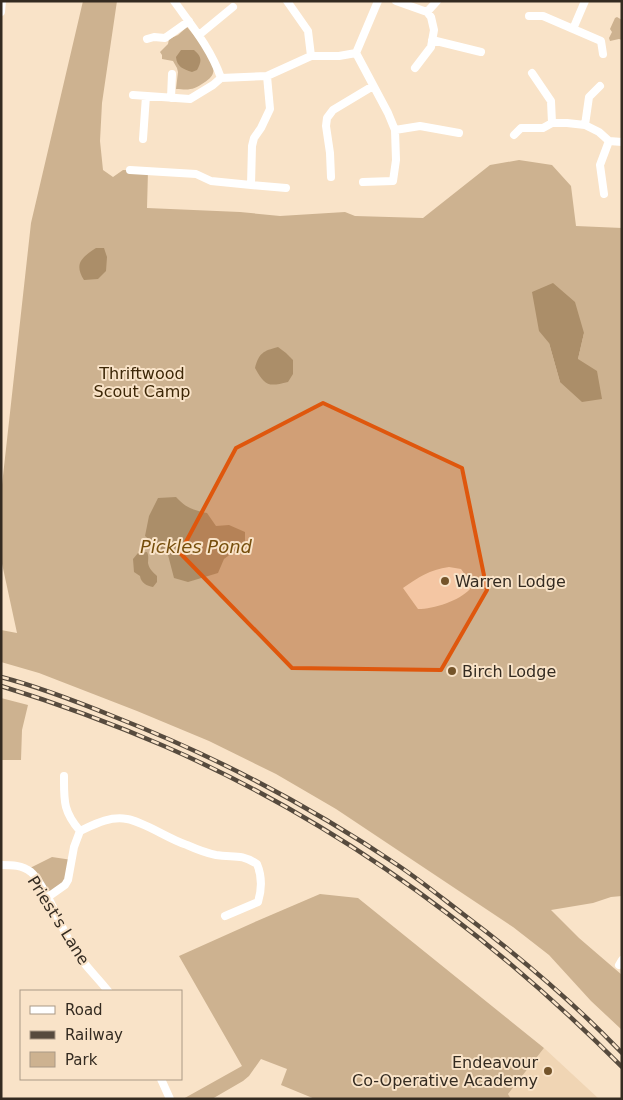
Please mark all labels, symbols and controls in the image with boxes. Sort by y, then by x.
park label: Thriftwood Scout Camp [94,364,190,401]
water label: Pickles Pond [140,536,253,557]
place label: Warren Lodge [455,572,566,591]
marker: Warren Lodge [439,575,451,587]
place label: Birch Lodge [462,662,556,681]
marker: Birch Lodge [446,665,458,677]
street label: Priest's Lane [24,872,93,968]
legend [20,990,182,1080]
text: Road [65,1001,103,1019]
text: Railway [65,1026,123,1044]
text: Park [65,1051,98,1069]
place label: Endeavour Co-Operative Academy [352,1053,538,1090]
marker: Endeavour Co-Operative Academy [542,1065,554,1077]

